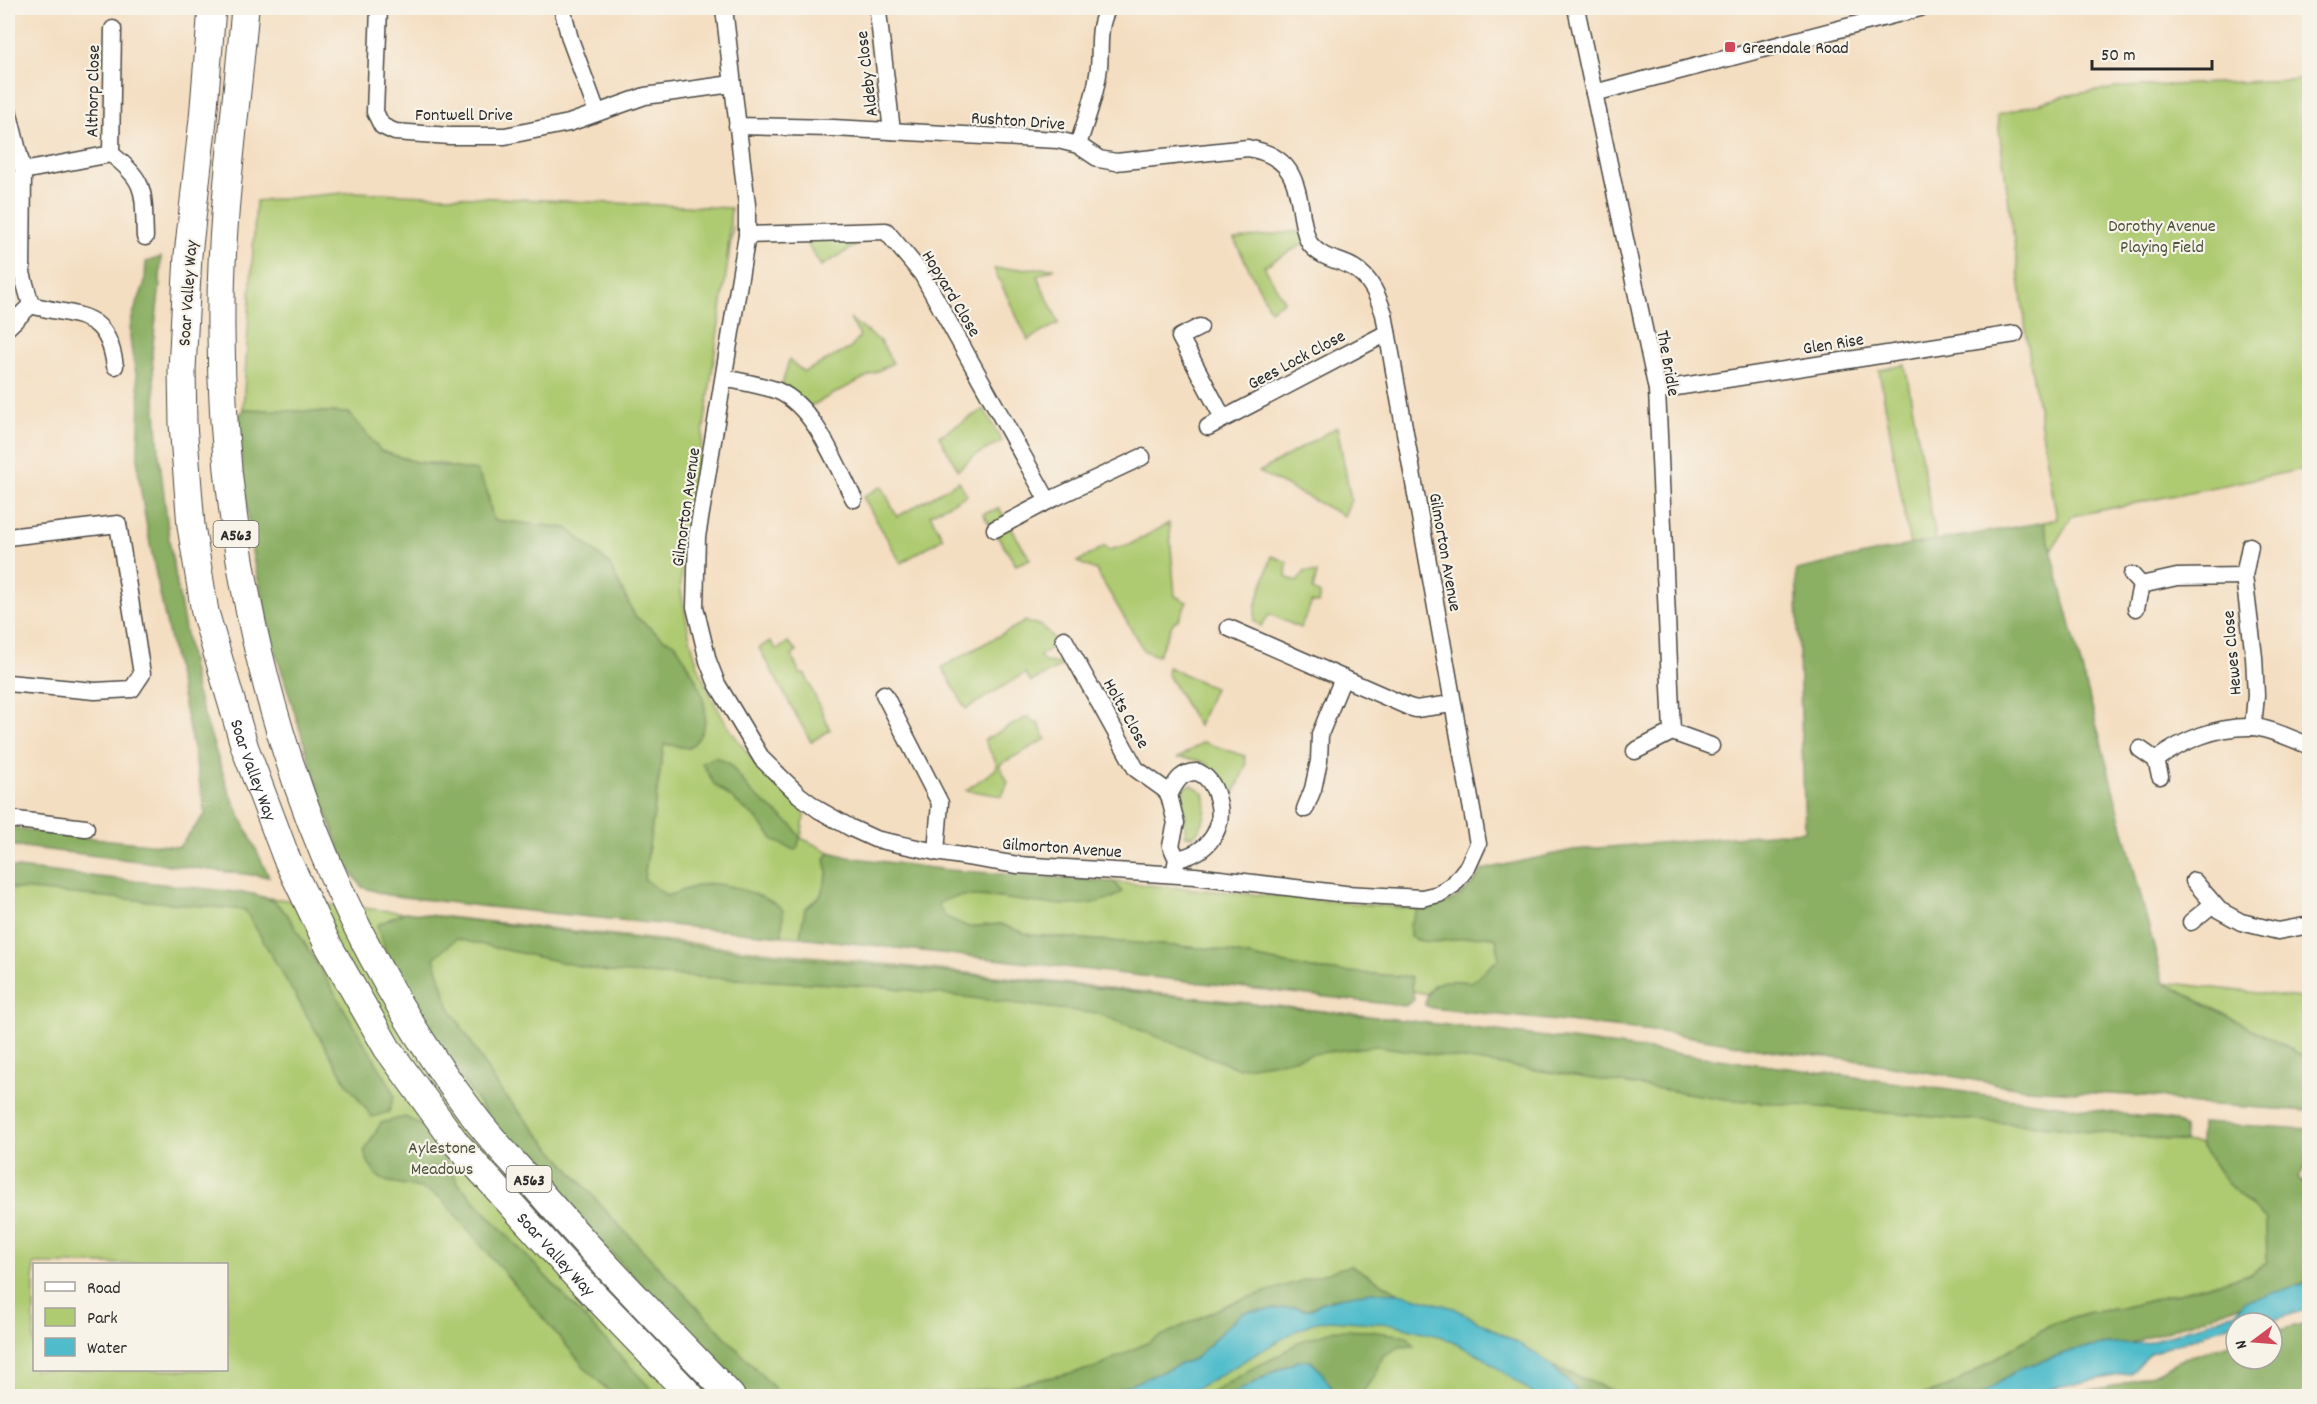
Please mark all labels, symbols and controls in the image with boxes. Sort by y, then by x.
street label: Aldeby Close [851,29,886,118]
scale bar [2092,33,2212,71]
place label: Greendale Road [1742,37,1849,62]
marker: Greendale Road [1723,40,1737,54]
street label: Althorp Close [81,44,108,138]
text: 50 m [2101,44,2136,69]
street label: Fontwell Drive [415,104,513,129]
street label: Rushton Drive [970,107,1066,138]
park label: Dorothy Avenue Playing Field [2108,215,2216,261]
street label: Soar Valley Way [173,239,206,347]
street label: Hopyard Close [914,246,986,342]
street label: Gees Lock Close [1244,325,1351,397]
street label: The Bridle [1648,328,1685,398]
street label: Glen Rise [1801,328,1866,363]
street label: Gilmorton Avenue [667,446,708,569]
street label: Gilmorton Avenue [1421,491,1466,614]
road number: A563 [214,521,258,547]
street label: Hewes Close [2217,609,2250,696]
street label: Holts Close [1095,675,1154,754]
street label: Soar Valley Way [222,717,282,826]
street label: Gilmorton Avenue [1001,833,1123,866]
park label: Aylestone Meadows [408,1137,476,1183]
road number: A563 [506,1166,552,1192]
street label: Soar Valley Way [509,1208,600,1304]
legend [33,1263,228,1371]
text: Road [87,1277,121,1302]
text: Park [87,1307,118,1332]
north arrow [2224,1311,2284,1371]
text: Water [87,1337,127,1362]
text: N [2230,1337,2254,1351]

